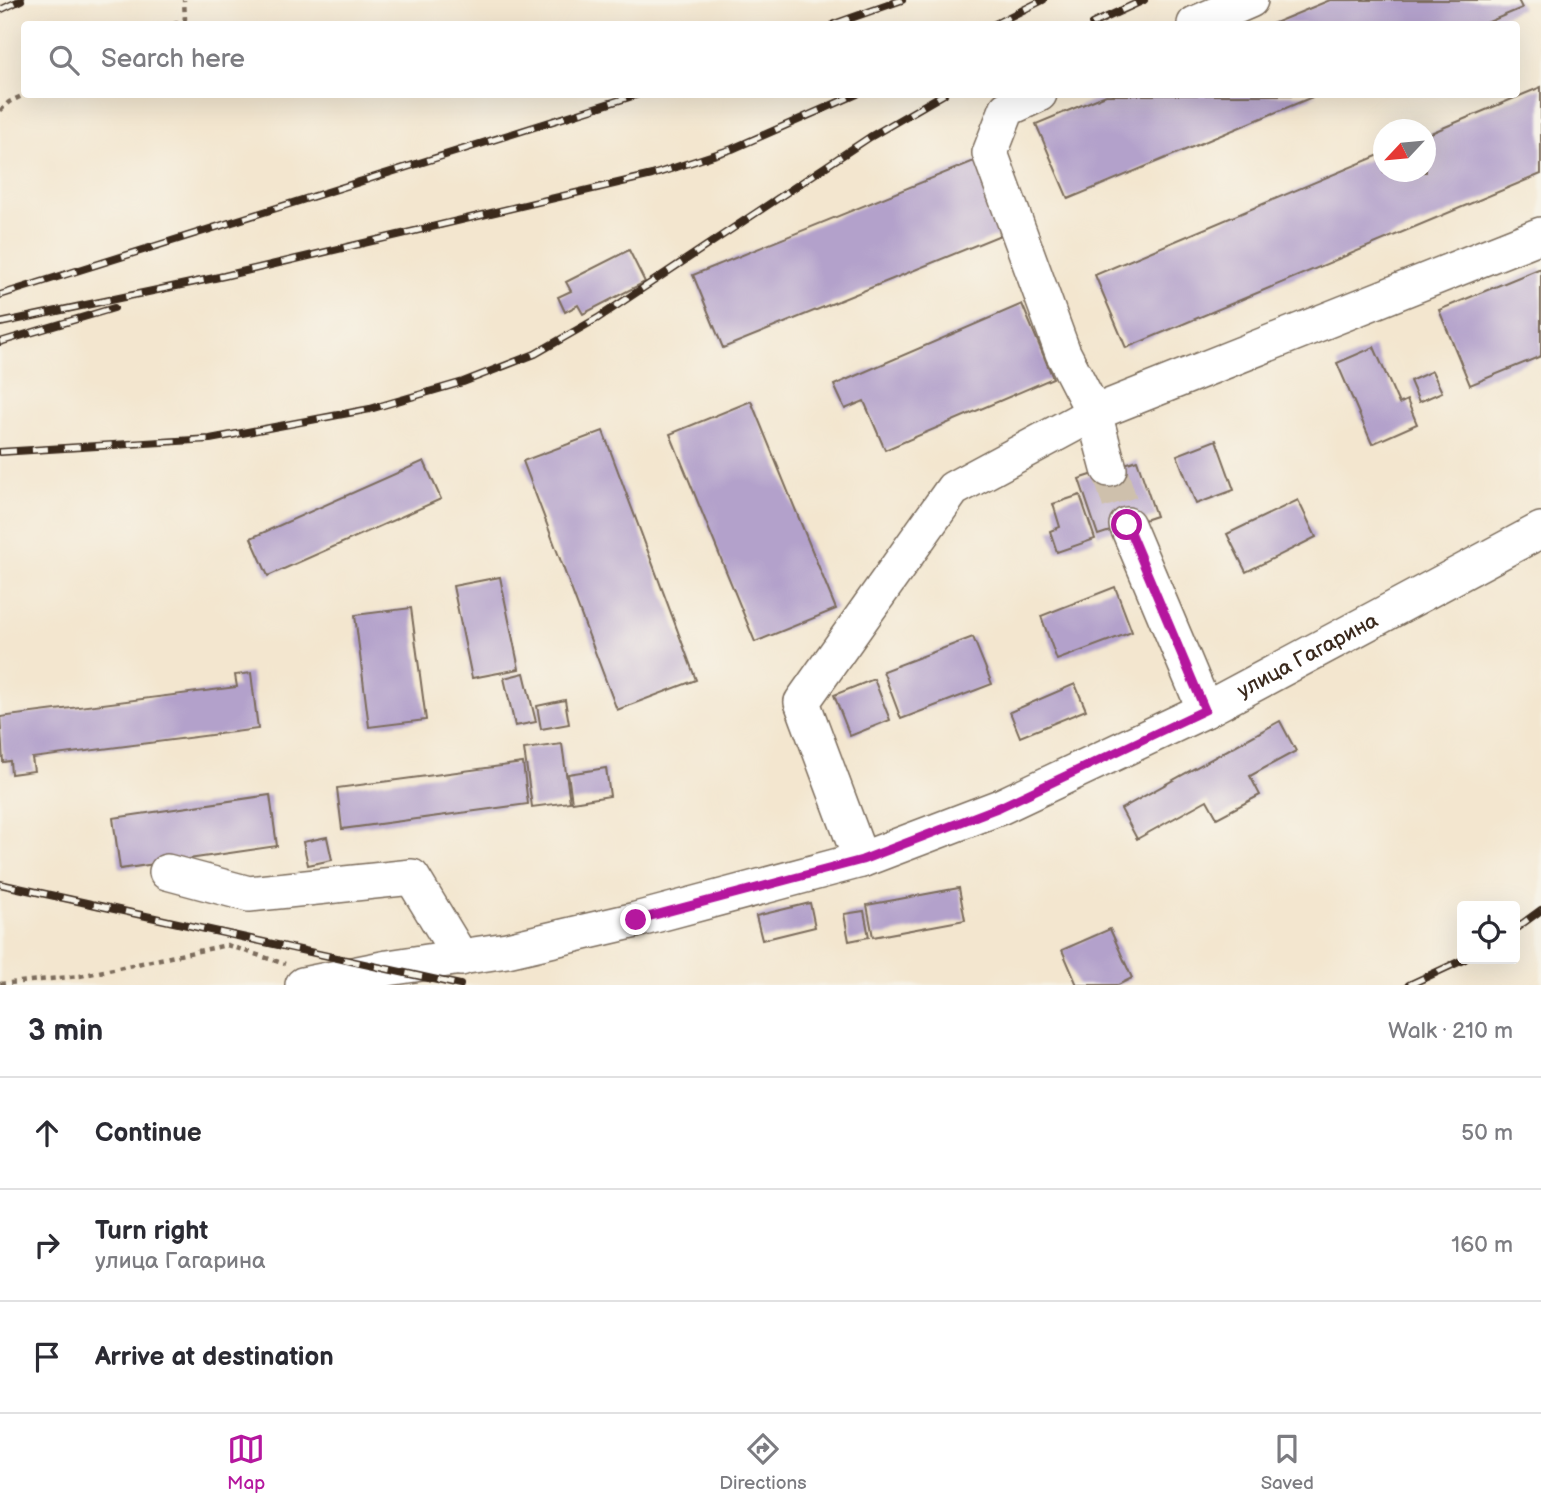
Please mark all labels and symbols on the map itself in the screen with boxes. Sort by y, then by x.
north arrow [1373,119,1436,182]
route start [1111,509,1142,540]
street label: улица Гагарина [1233,608,1383,703]
route end [620,904,651,935]

